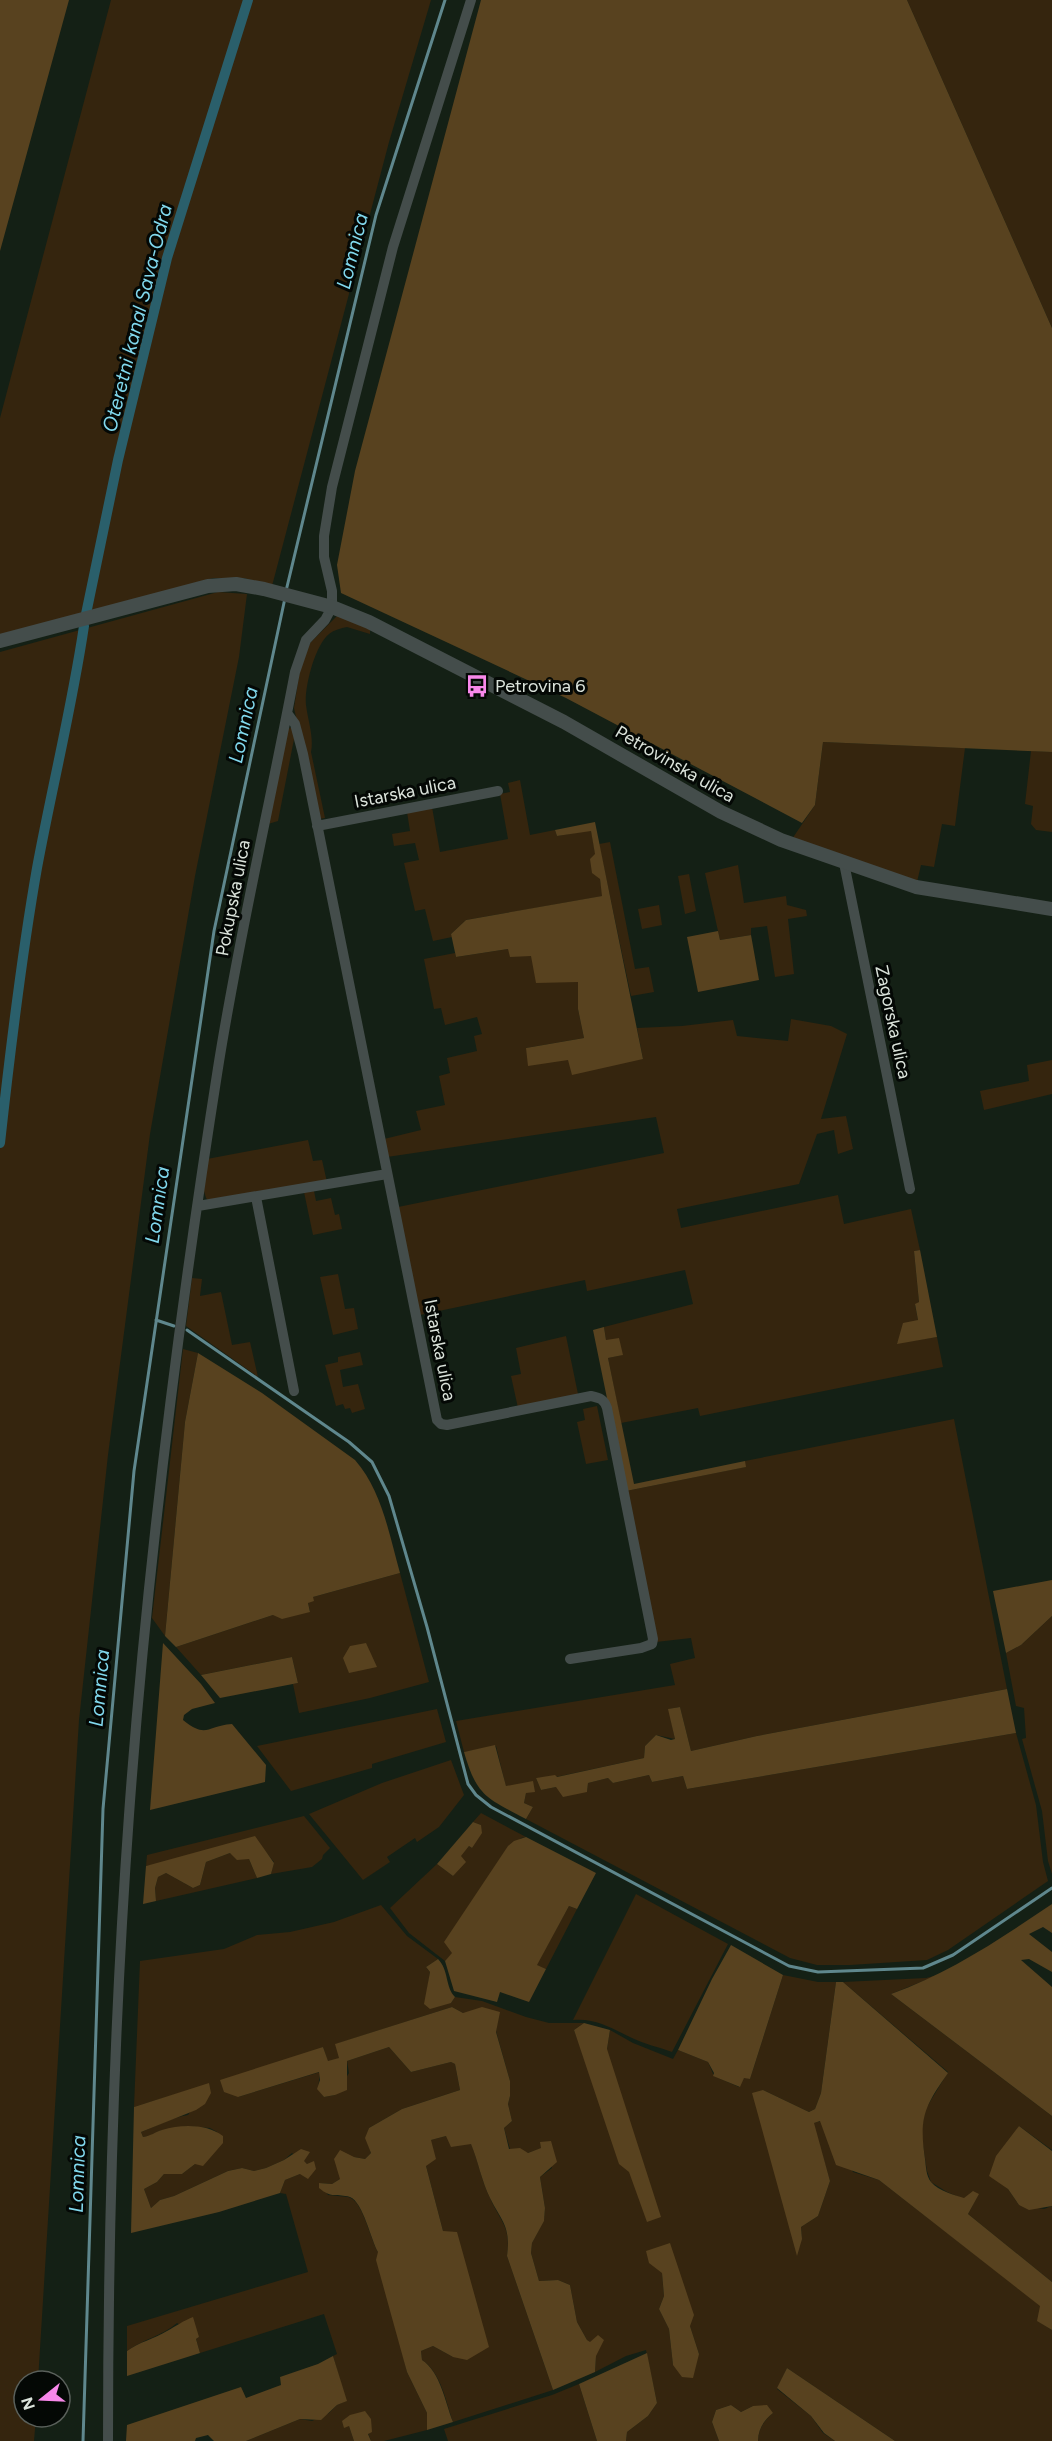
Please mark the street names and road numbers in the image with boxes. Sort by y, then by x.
street label: Petrovinska ulica [611,721,739,807]
street label: Istarska ulica [352,771,458,813]
street label: Pokupska ulica [211,838,255,958]
street label: Zagorska ulica [870,963,916,1081]
street label: Istarska ulica [419,1297,461,1403]

